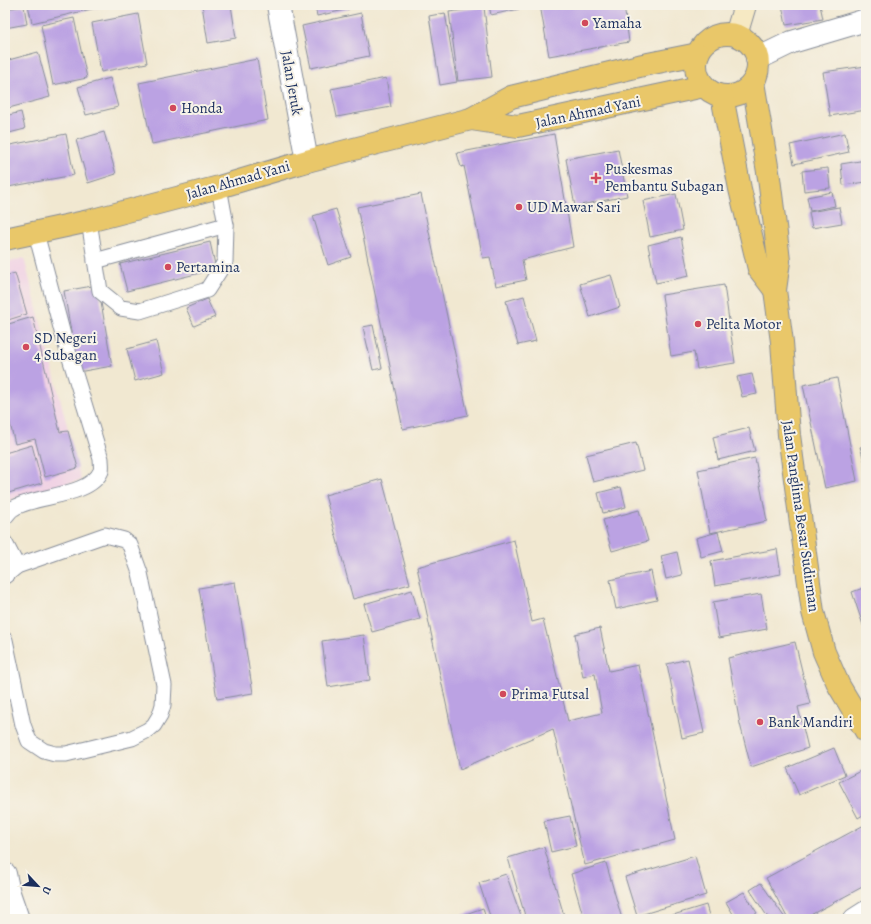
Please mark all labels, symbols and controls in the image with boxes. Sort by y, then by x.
place label: Yamaha [592,13,642,33]
marker: Yamaha [580,18,590,28]
street label: Jalan Jeruk [276,49,308,118]
street label: Jalan Ahmad Yani [534,91,642,133]
place label: Honda [181,98,223,118]
marker: Honda [168,103,178,113]
street label: Jalan Ahmad Yani [184,156,292,204]
place label: Puskesmas Pembantu Subagan [605,159,724,196]
marker: Puskesmas Pembantu Subagan [590,172,602,184]
place label: UD Mawar Sari [527,197,621,217]
marker: UD Mawar Sari [514,202,524,212]
place label: Pertamina [176,257,240,277]
marker: Pertamina [163,262,173,272]
place label: Pelita Motor [706,314,781,334]
marker: Pelita Motor [693,319,703,329]
place label: SD Negeri 4 Subagan [34,328,97,365]
marker: SD Negeri 4 Subagan [21,342,31,352]
street label: Jalan Panglima Besar Sudirman [778,419,824,613]
place label: Prima Futsal [511,684,589,704]
marker: Prima Futsal [498,689,508,699]
place label: Bank Mandiri [768,712,853,732]
marker: Bank Mandiri [755,717,765,727]
north arrow [18,866,58,906]
text: U [38,884,55,897]

